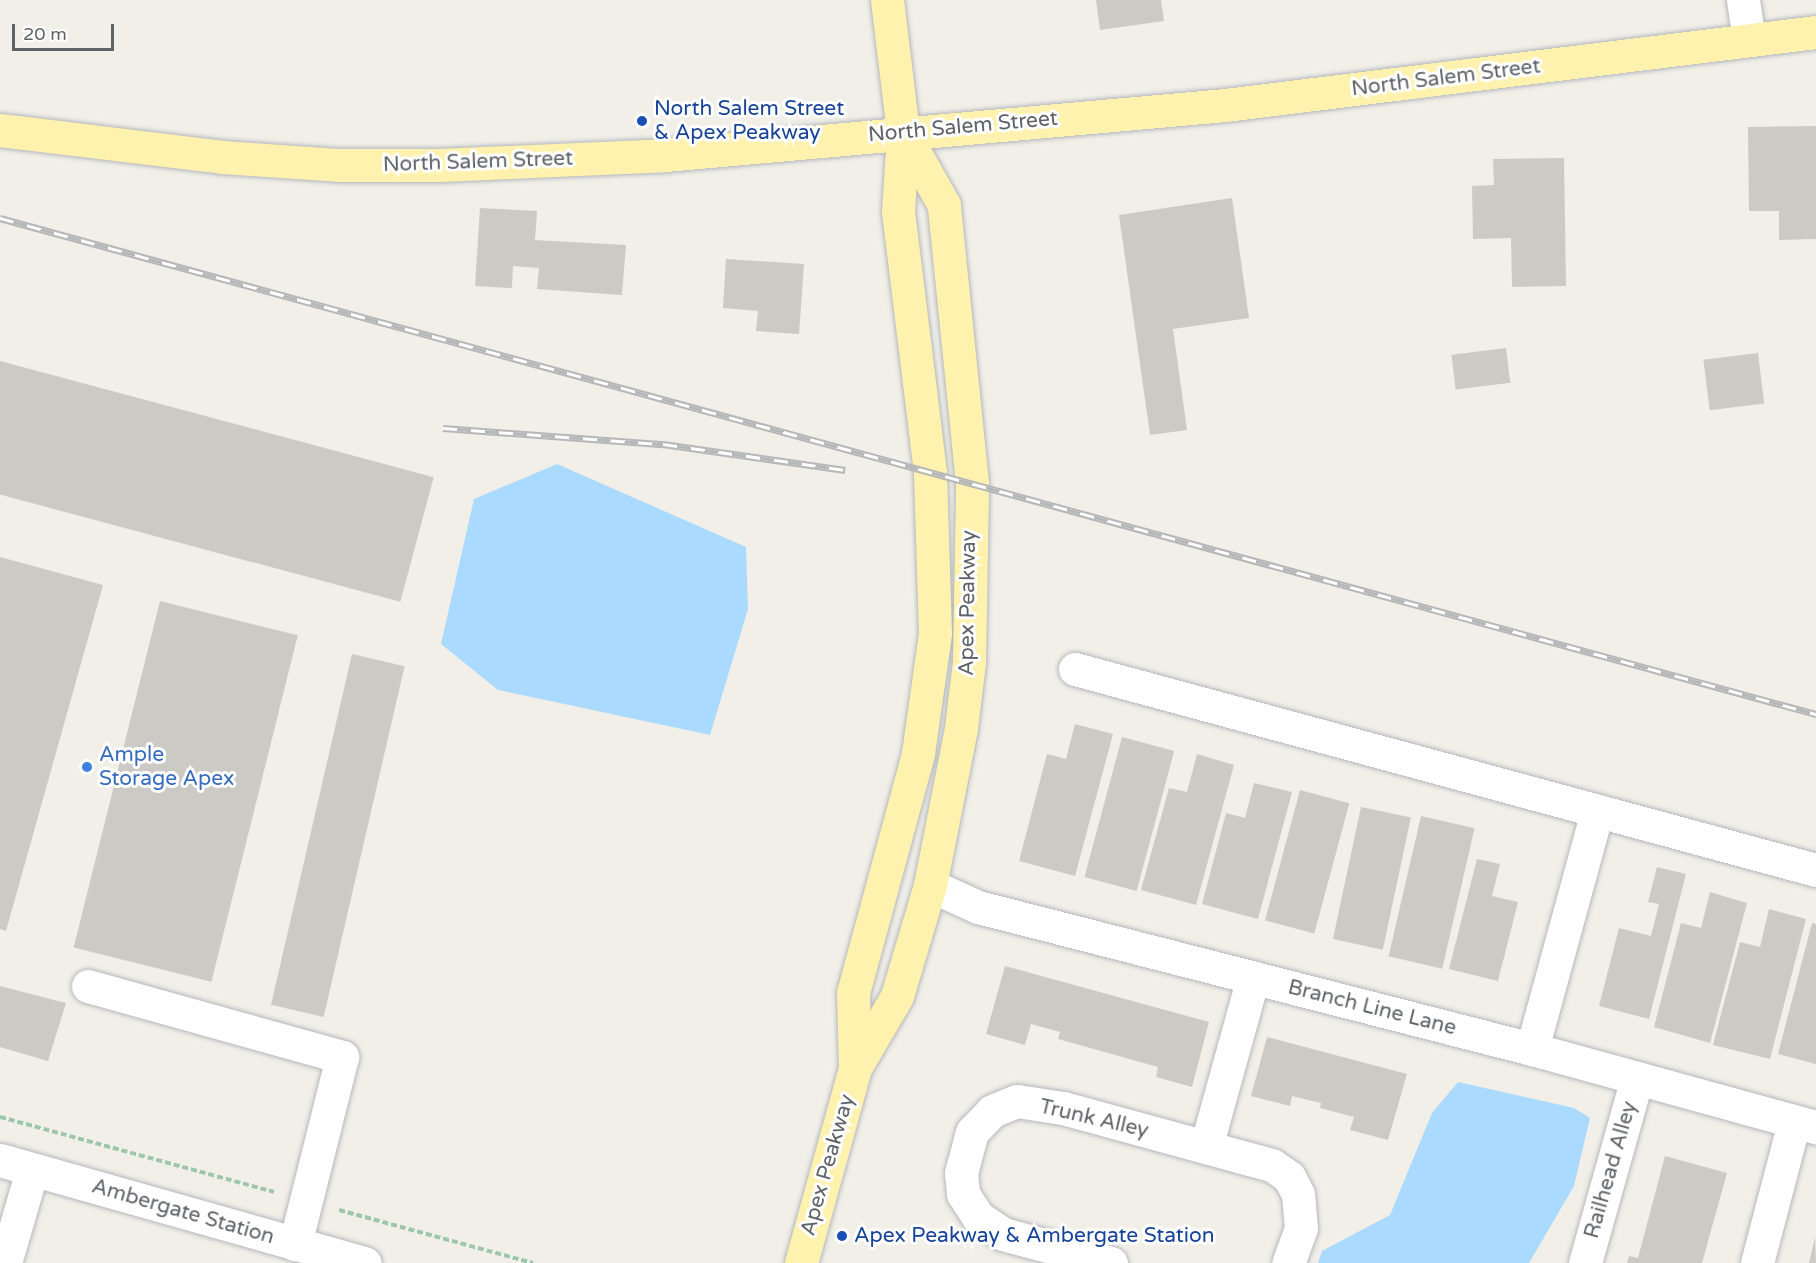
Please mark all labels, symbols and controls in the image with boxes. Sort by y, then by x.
scale bar [15,12,117,50]
text: 20 m [23,23,67,45]
street label: North Salem Street [1350,54,1542,102]
place label: North Salem Street & Apex Peakway [654,96,844,146]
street label: North Salem Street [867,106,1059,148]
marker: North Salem Street & Apex Peakway [635,114,649,128]
street label: North Salem Street [382,146,574,178]
street label: Apex Peakway [954,530,982,676]
place label: Ample Storage Apex [99,742,234,792]
marker: Ample Storage Apex [80,760,94,774]
street label: Branch Line Lane [1285,975,1459,1041]
street label: Apex Peakway [796,1091,860,1239]
street label: Trunk Alley [1037,1094,1151,1144]
street label: Railhead Alley [1579,1099,1643,1241]
street label: Ambergate Station [89,1174,277,1250]
place label: Apex Peakway & Ambergate Station [854,1223,1215,1249]
marker: Apex Peakway & Ambergate Station [835,1229,849,1243]

